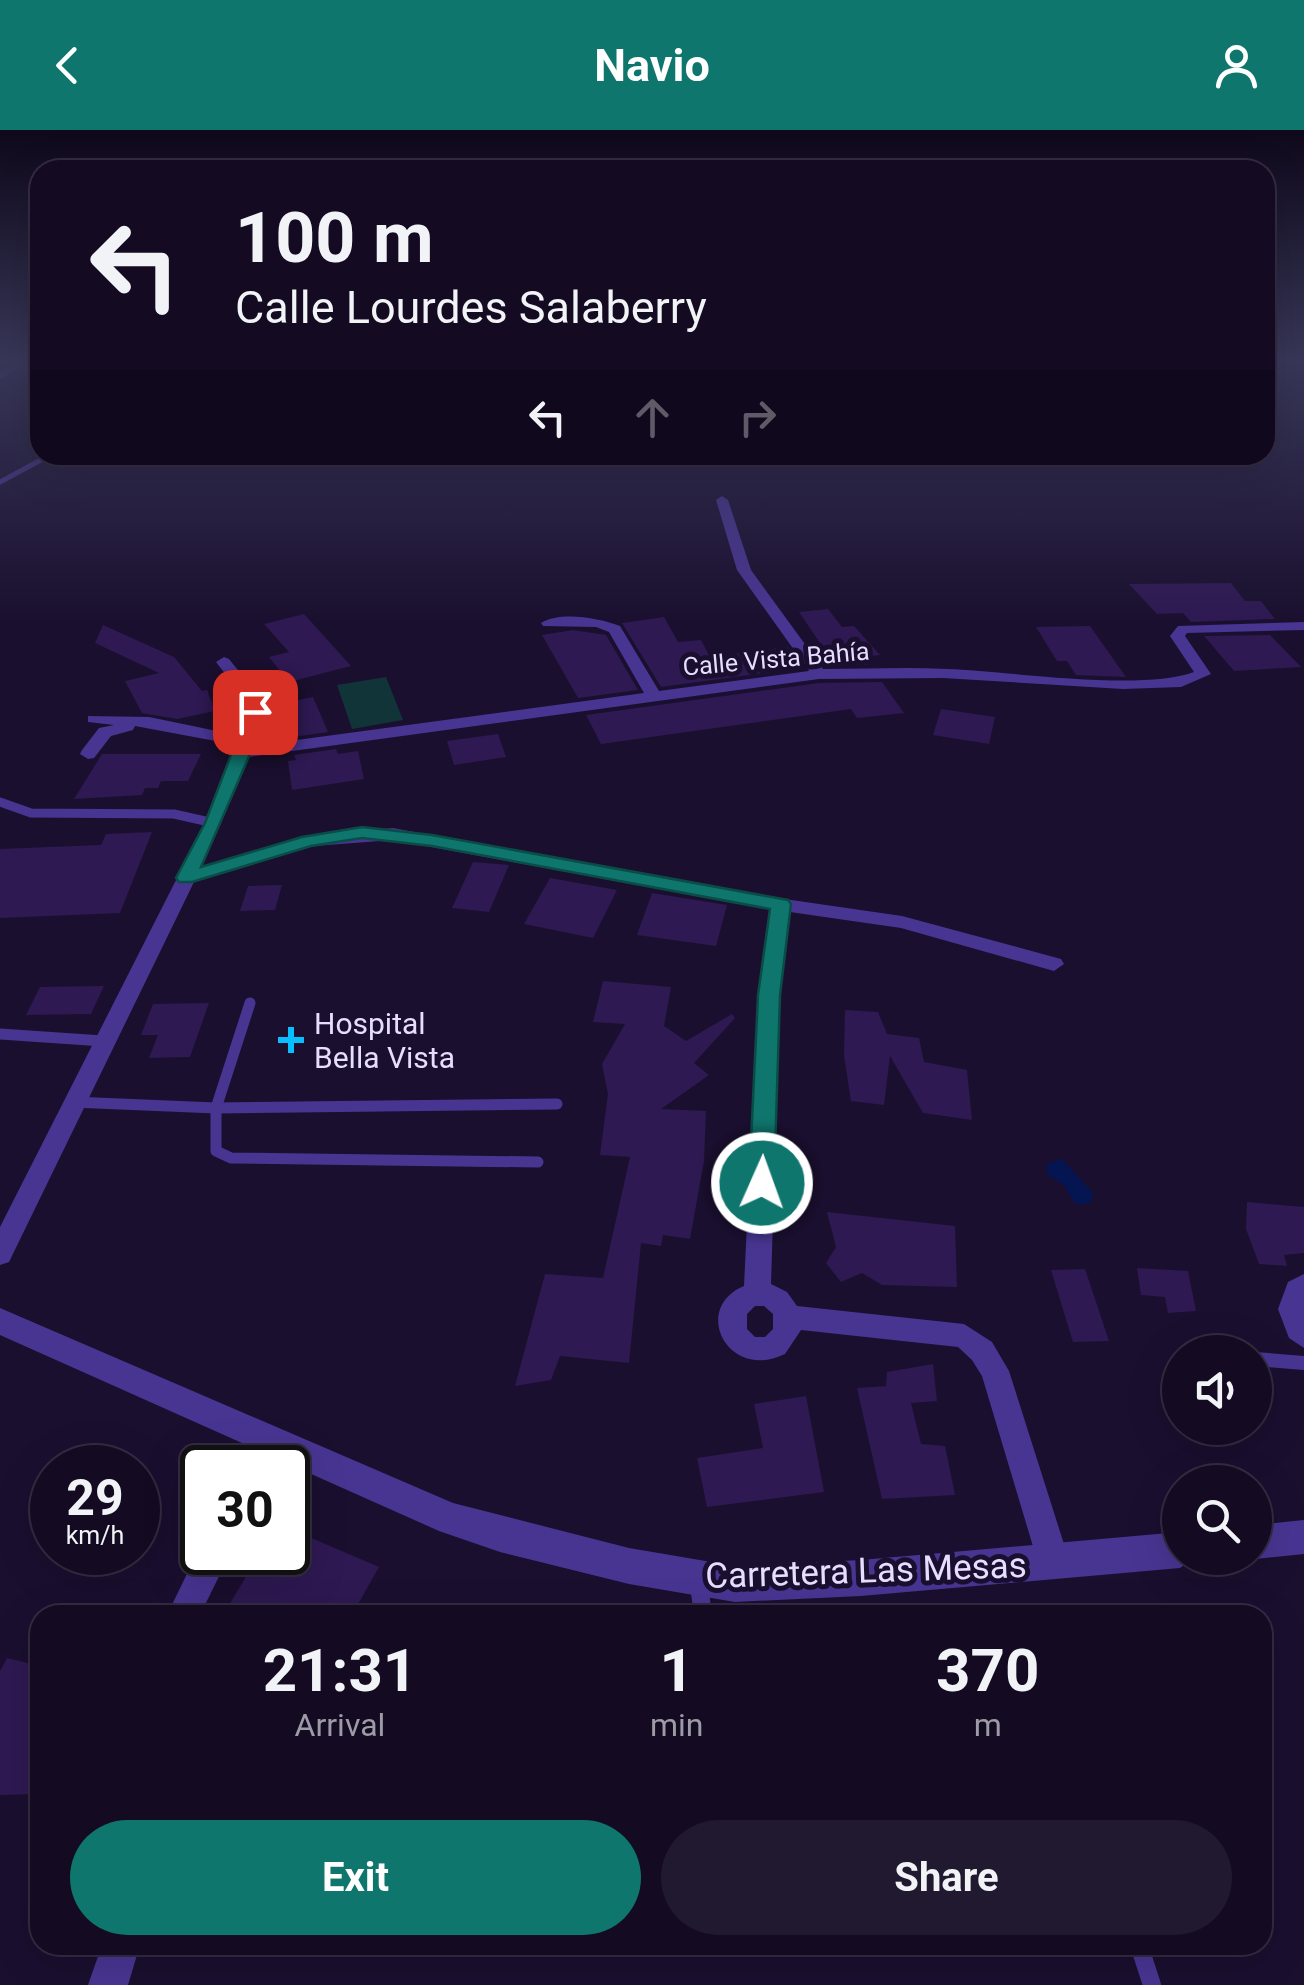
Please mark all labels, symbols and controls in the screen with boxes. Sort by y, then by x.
icon: back [40,38,95,93]
icon: person [1209,38,1264,93]
text: Navio [594,39,710,92]
text: 100 m [235,197,434,279]
icon: left [70,200,200,330]
text: Calle Lourdes Salaberry [235,281,707,334]
icon: left [520,390,575,445]
icon: ahead [625,390,680,445]
icon: right [730,390,785,445]
street label: Calle Vista Bahía [682,636,870,682]
pin [213,670,298,755]
icon: arrive [228,685,283,740]
place label: Hospital Bella Vista [314,1006,455,1075]
marker: Hospital Bella Vista [278,1027,304,1053]
position arrow [710,1131,814,1235]
map controls [1162,1335,1272,1575]
button: sound [1162,1335,1272,1445]
speed limit sign: 30 [180,1445,310,1575]
button: search [1162,1465,1272,1575]
text: 29 [66,1469,124,1527]
text: km/h [66,1521,124,1550]
street label: Carretera Las Mesas [705,1545,1027,1597]
text: 21:31 [263,1635,417,1706]
text: 1 [659,1635,694,1706]
text: 370 [936,1635,1039,1706]
text: Arrival [295,1706,385,1744]
text: min [650,1706,703,1744]
text: m [974,1706,1002,1744]
button: Exit [70,1820,641,1935]
button: Share [661,1820,1232,1935]

